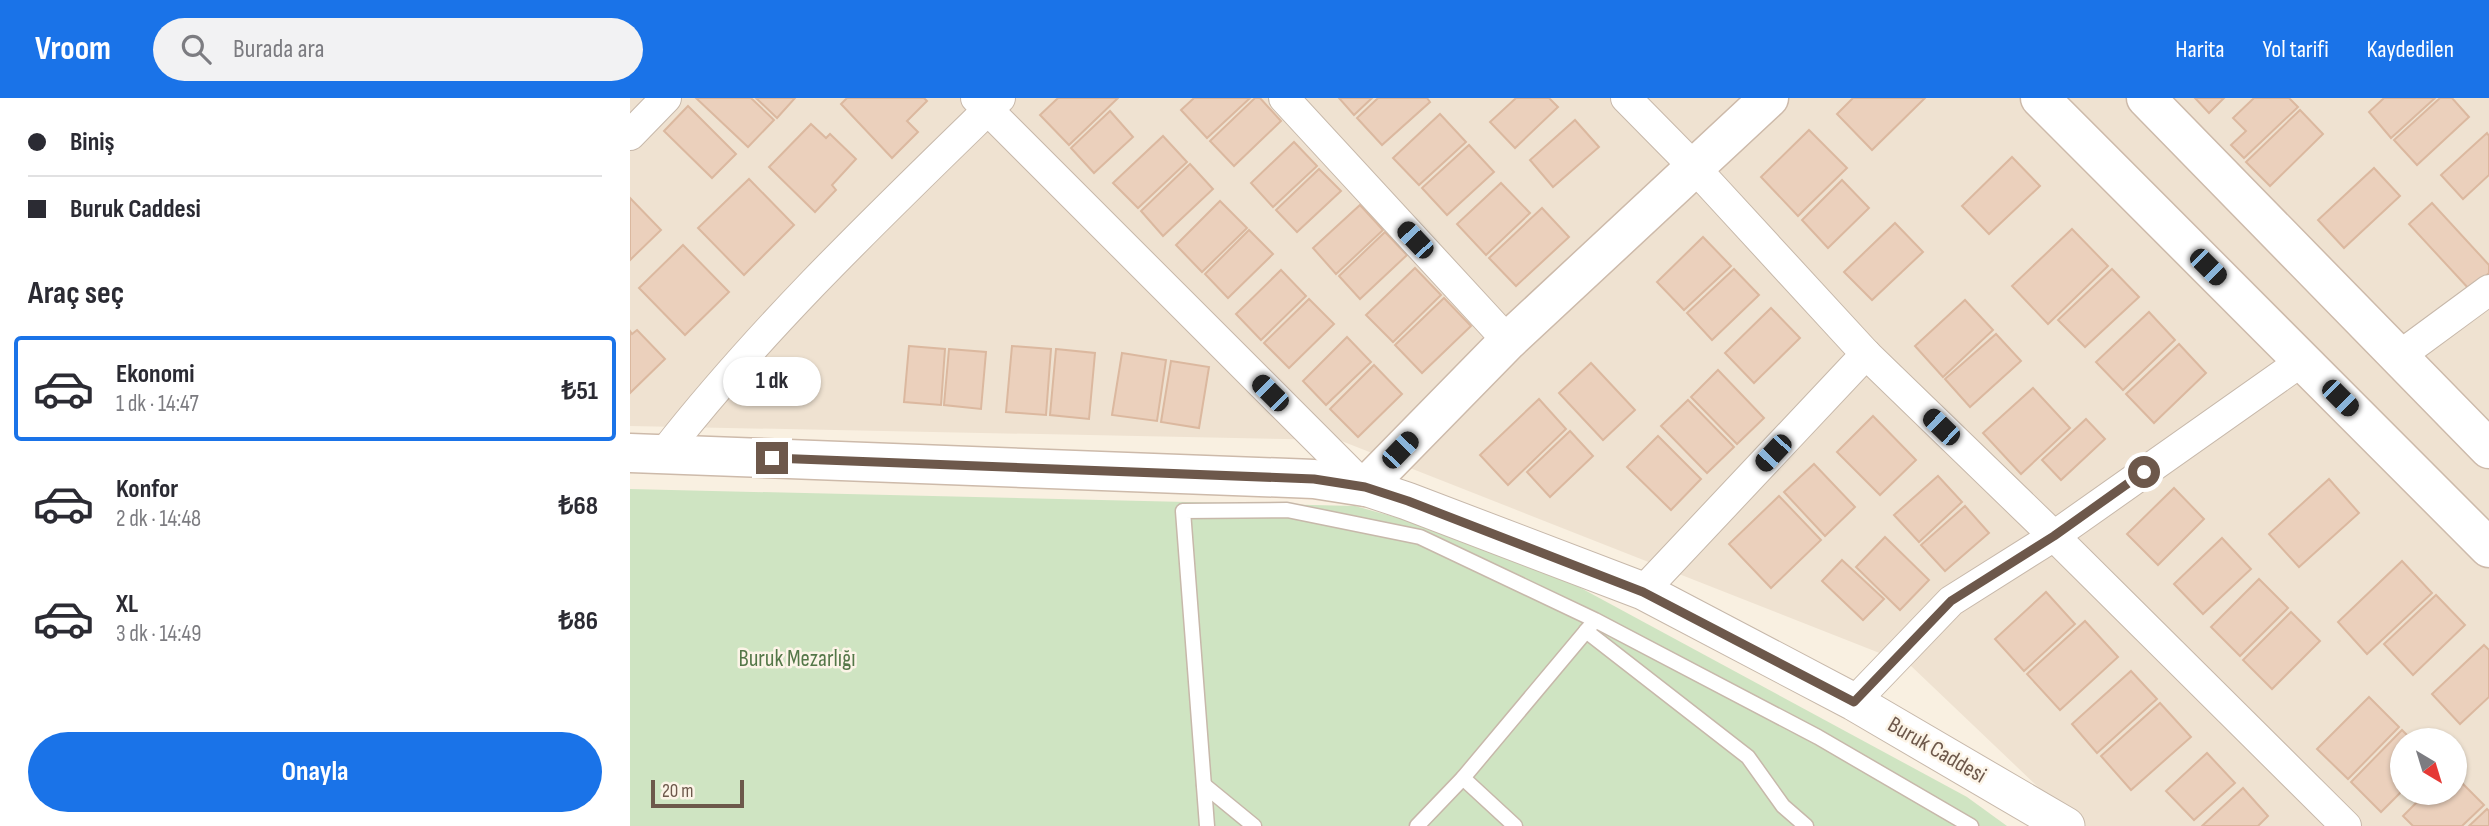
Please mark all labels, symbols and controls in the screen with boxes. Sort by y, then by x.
search box [153,18,643,81]
text: Vroom [35,29,111,69]
icon: search [177,30,215,68]
text: Burada ara [233,34,325,65]
text: Harita [2175,35,2225,64]
text: Yol tarifi [2263,35,2329,64]
text: Kaydedilen [2367,35,2454,64]
text: Biniş [70,127,114,158]
text: Buruk Caddesi [70,194,201,225]
car [1393,217,1438,263]
car [2186,245,2231,289]
text: Araç seç [28,274,124,313]
callout: 1 dk [723,356,821,406]
icon: car [32,357,95,420]
text: Ekonomi [116,359,195,390]
text: 1 dk [756,367,788,395]
car [1248,371,1293,415]
text: ₺51 [562,376,598,407]
car [2318,376,2363,420]
text: 1 dk · 14:47 [116,390,199,418]
car [1919,405,1964,449]
car [1378,428,1423,472]
car [1751,430,1796,476]
route end [756,442,788,474]
route start [2128,456,2160,488]
icon: car [32,472,95,535]
text: Konfor [116,474,178,505]
text: ₺68 [559,491,598,522]
text: 2 dk · 14:48 [116,505,201,533]
icon: car [32,587,95,650]
text: XL [116,589,138,620]
text: ₺86 [559,606,598,637]
text: 3 dk · 14:49 [116,620,201,648]
park label: Buruk Mezarlığı [738,645,856,673]
street label: Buruk Caddesi [1883,711,1991,789]
north arrow [2390,728,2468,805]
map controls [2390,728,2467,805]
button: Onayla [28,732,602,812]
scale bar [651,777,744,809]
text: 20 m [662,780,694,803]

